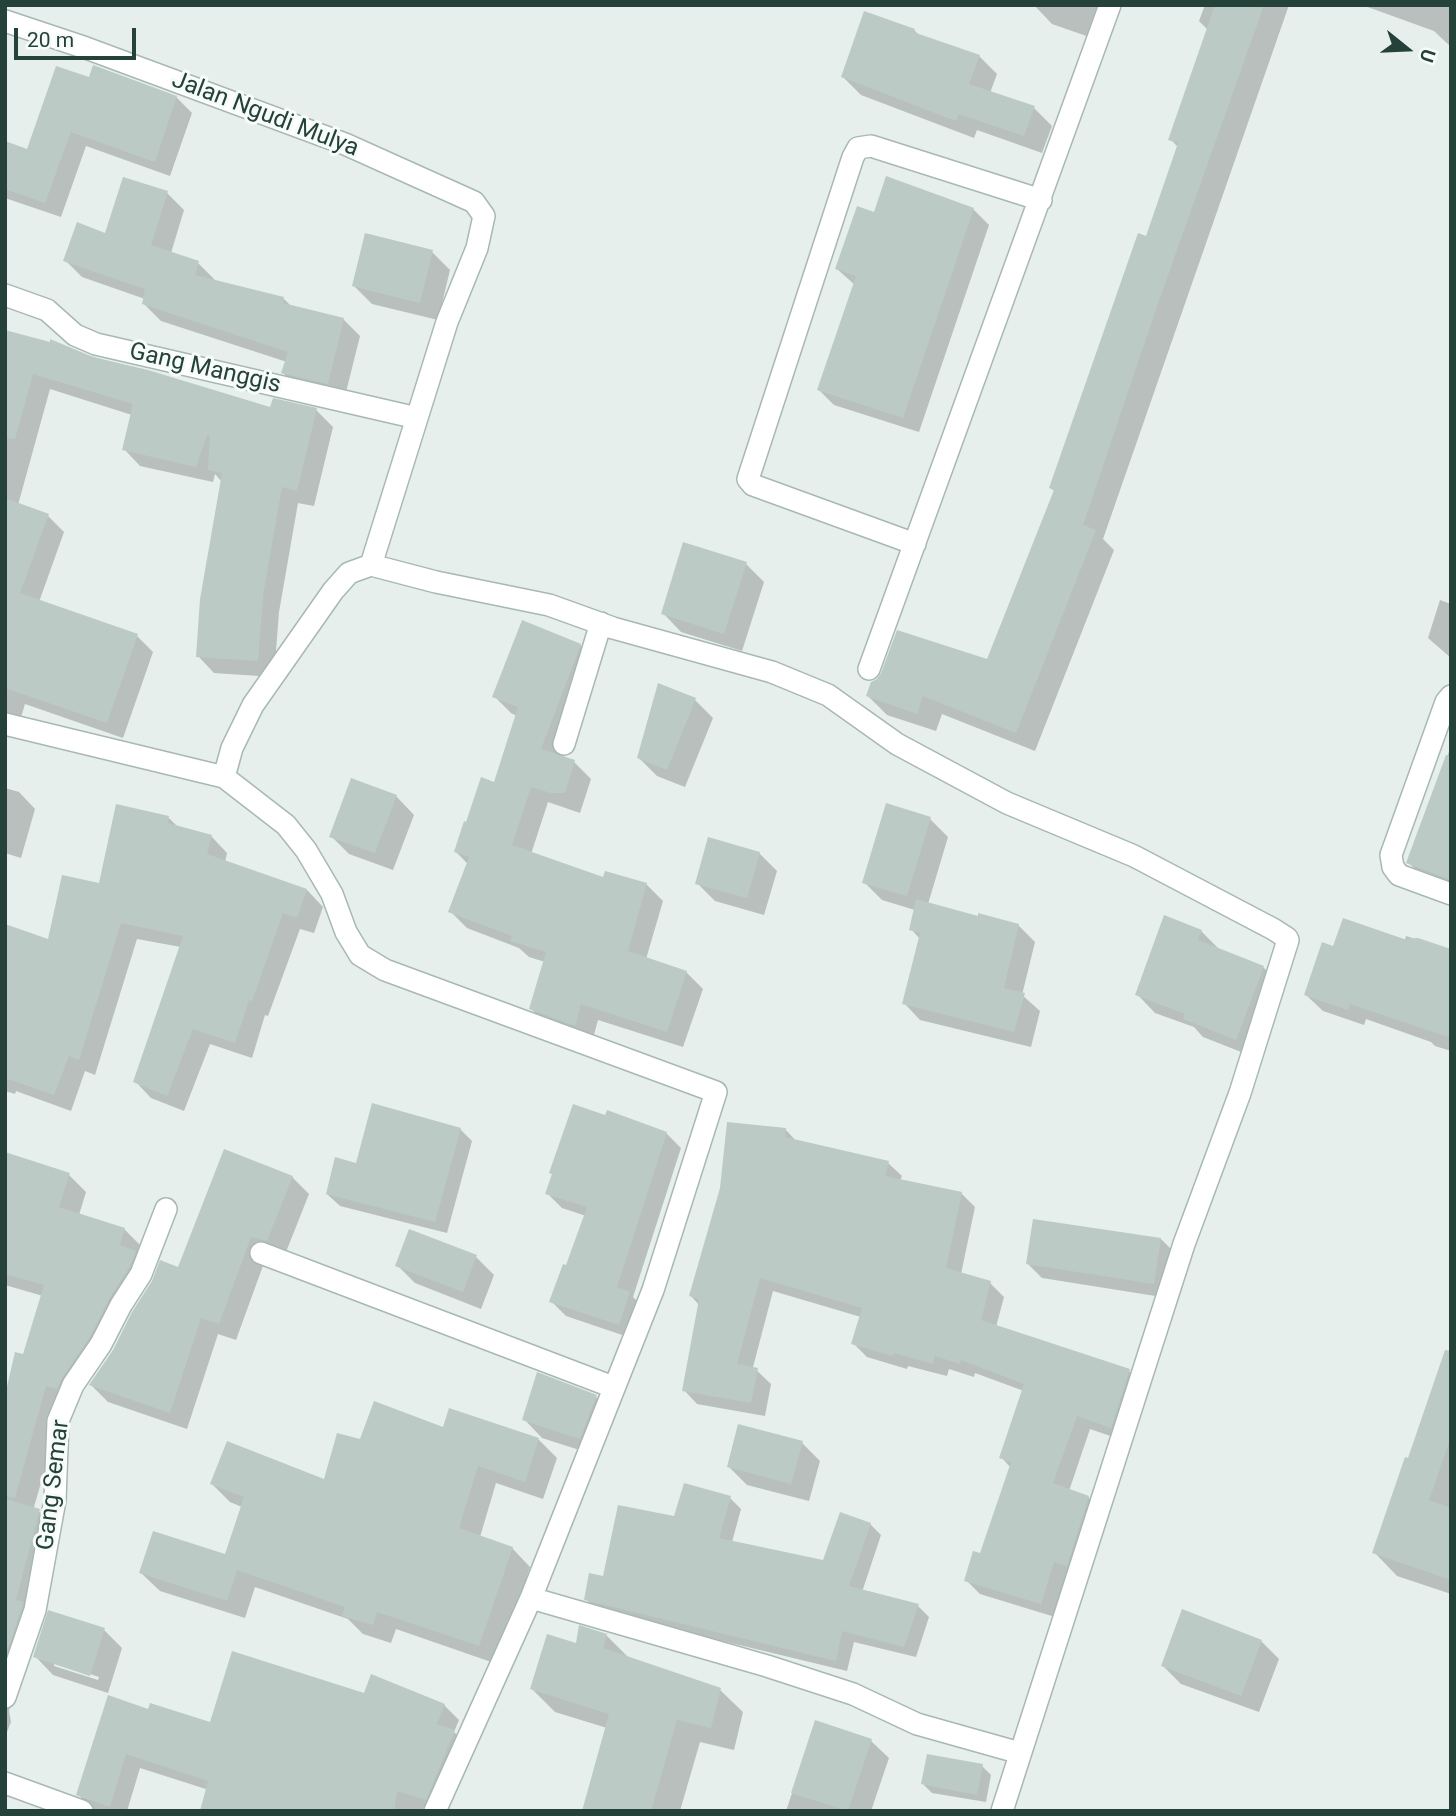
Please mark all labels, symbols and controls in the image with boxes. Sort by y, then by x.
scale bar [18,14,140,58]
north arrow [1372,14,1442,84]
text: 20 m [27,28,74,52]
text: U [1415,46,1440,65]
street label: Jalan Ngudi Mulya [168,66,362,164]
street label: Gang Manggis [126,338,284,400]
street label: Gang Semar [32,1418,76,1552]

